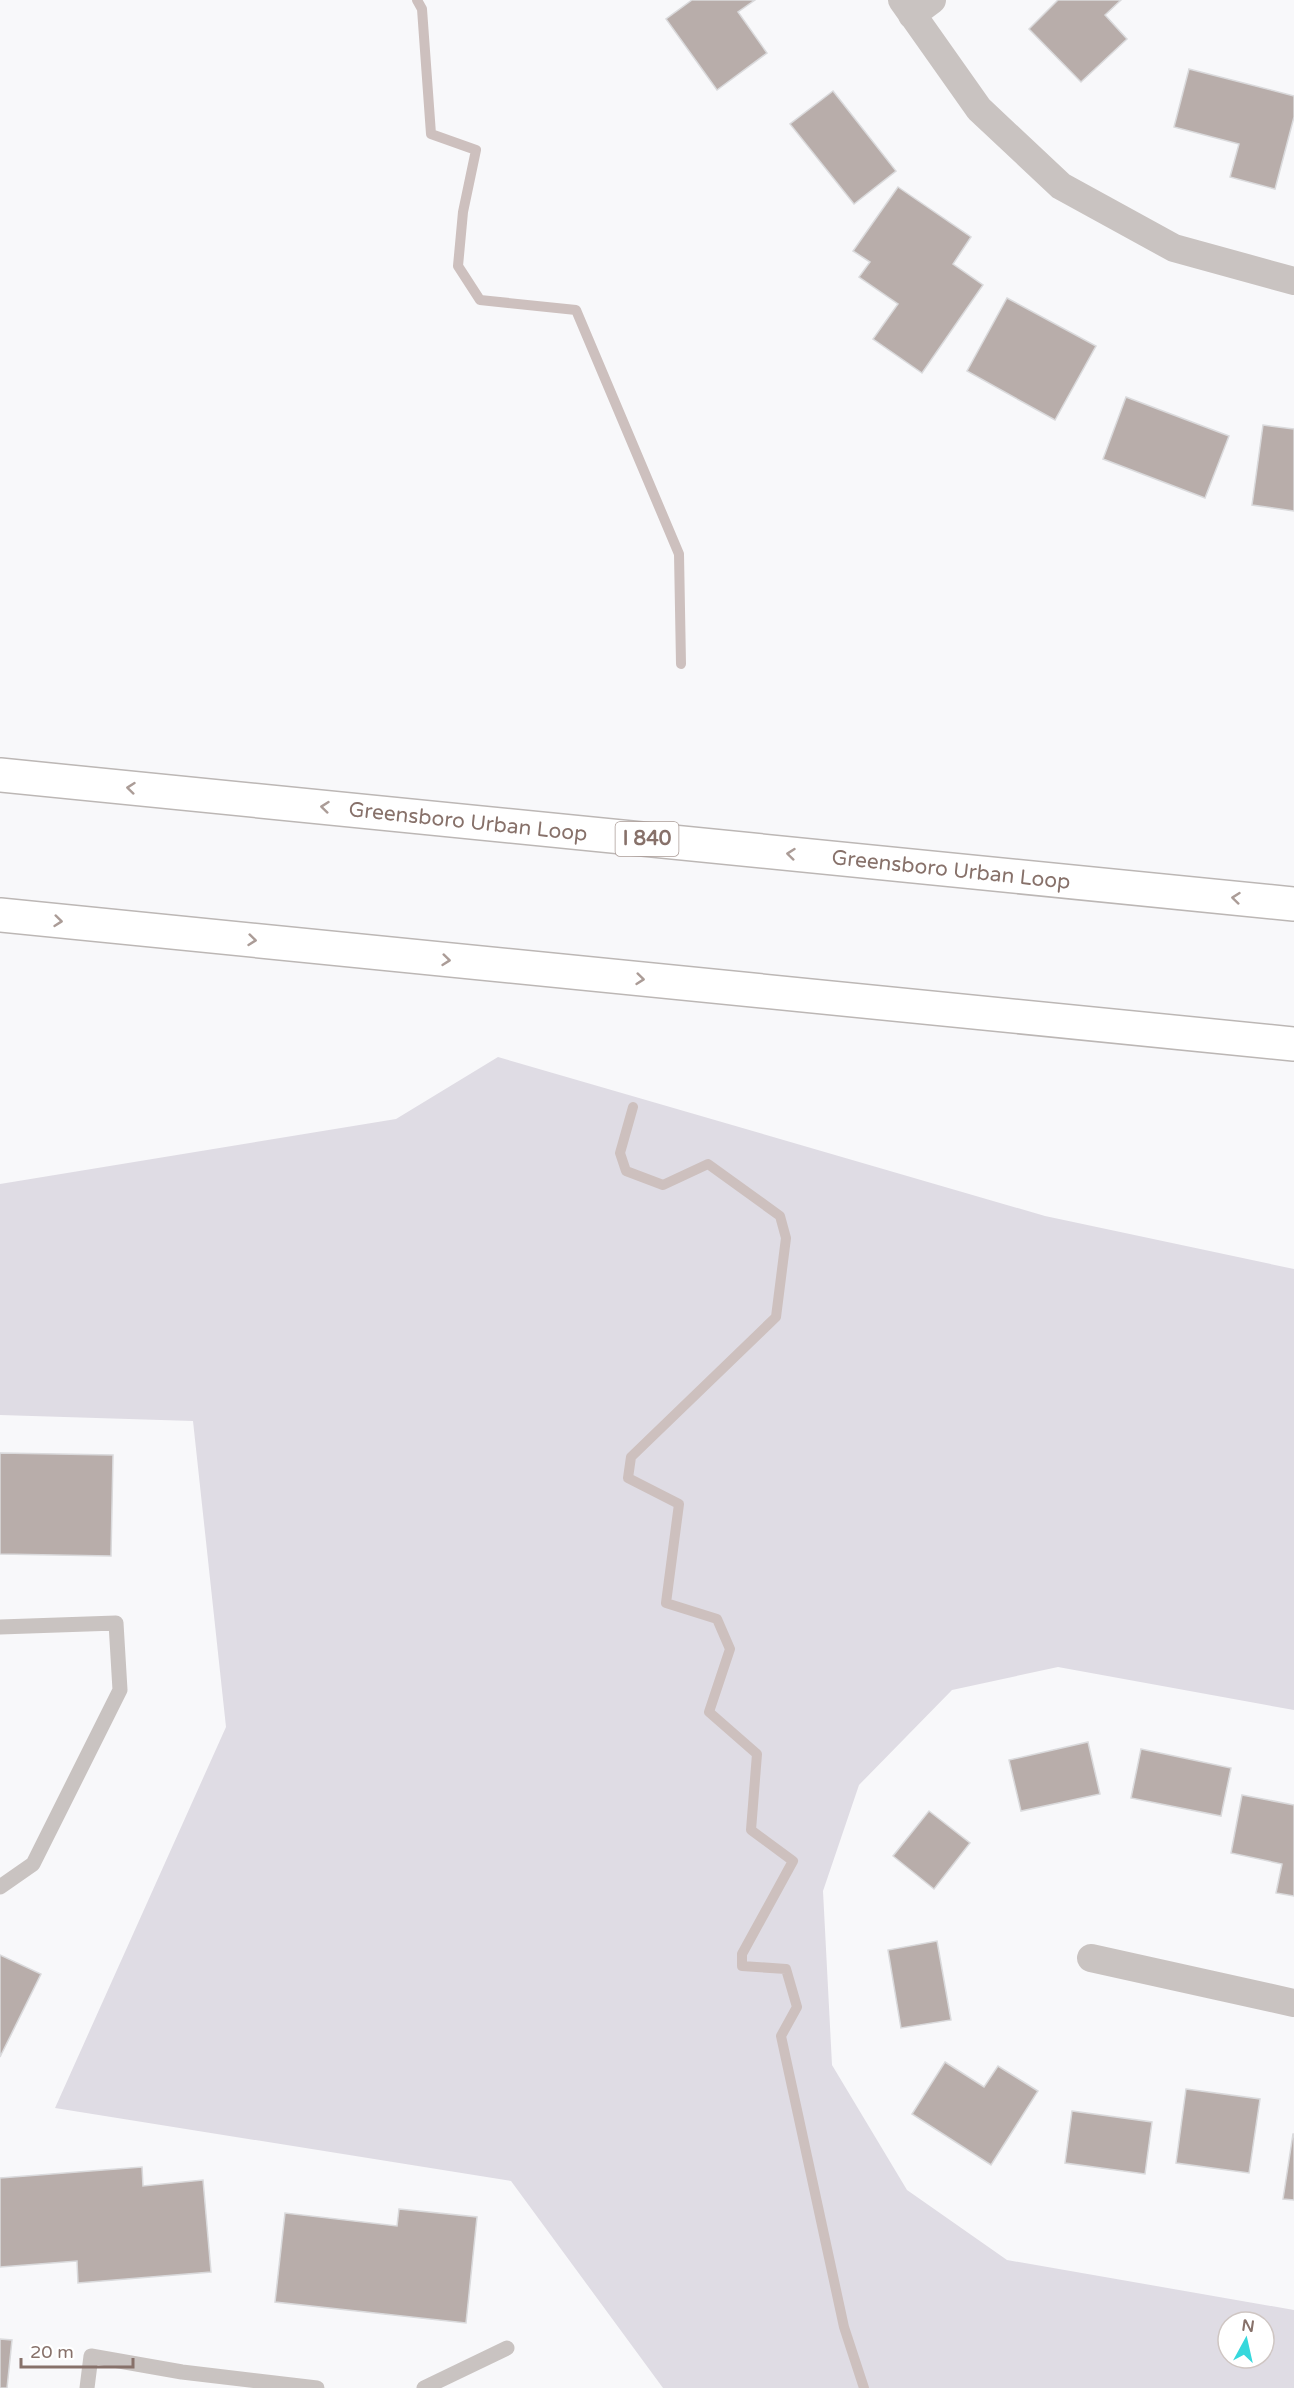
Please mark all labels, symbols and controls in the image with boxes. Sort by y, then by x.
one-way arrow [127,782,136,795]
street label: Greensboro Urban Loop [347,797,589,847]
one-way arrow [321,801,330,814]
road number: I 840 [616,822,678,856]
street label: Greensboro Urban Loop [830,845,1072,895]
one-way arrow [786,848,796,861]
one-way arrow [1231,892,1240,905]
one-way arrow [54,914,63,927]
one-way arrow [248,933,257,946]
one-way arrow [442,953,451,966]
one-way arrow [636,972,645,985]
north arrow [1216,2310,1276,2370]
text: N [1240,2315,1256,2337]
scale bar [21,2331,134,2369]
text: 20 m [30,2341,74,2363]

